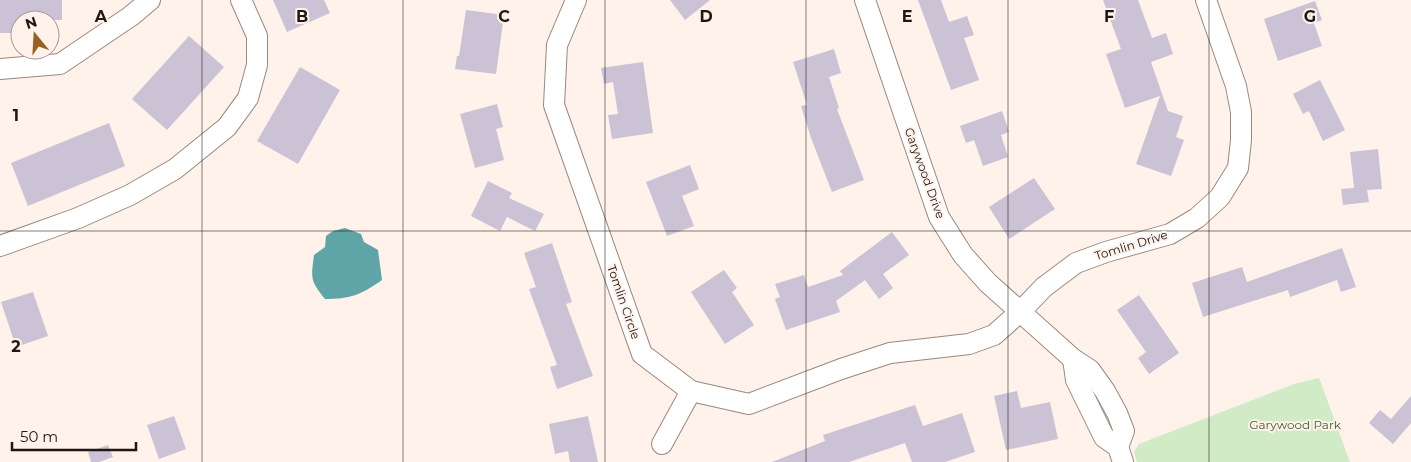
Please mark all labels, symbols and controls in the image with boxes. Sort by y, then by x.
text: A [94,7,108,26]
text: B [296,7,308,26]
text: C [498,7,510,26]
text: D [699,7,713,26]
text: E [902,7,912,26]
text: F [1104,7,1114,26]
text: G [1304,7,1316,26]
north arrow [10,10,60,60]
text: N [23,12,39,33]
text: 1 [13,106,19,125]
street label: Garywood Drive [902,125,948,221]
street label: Tomlin Drive [1093,227,1169,263]
street label: Tomlin Circle [604,263,644,341]
text: 2 [11,337,21,356]
park label: Garywood Park [1249,417,1342,432]
scale bar [12,420,136,452]
text: 50 m [20,427,58,446]

